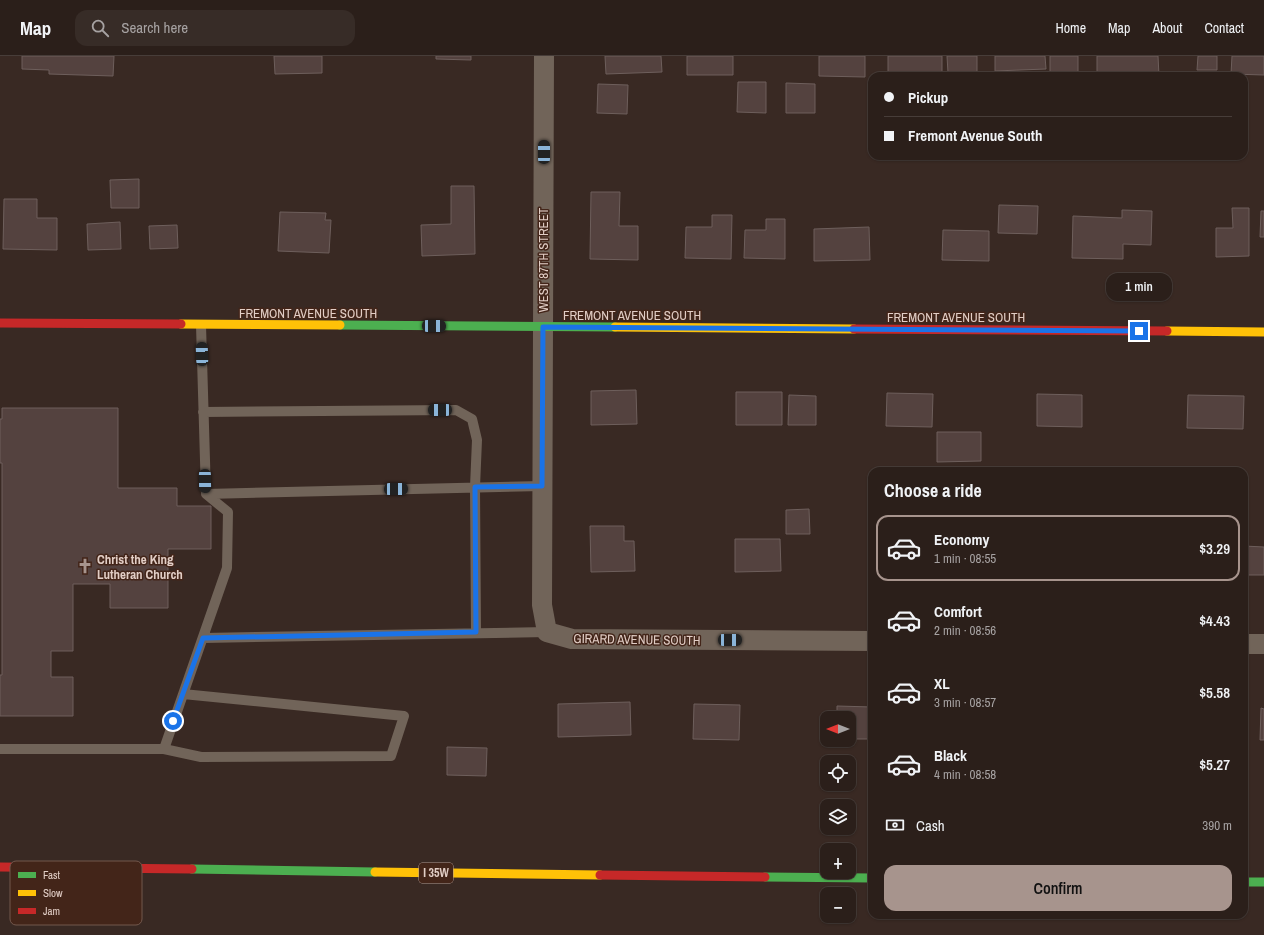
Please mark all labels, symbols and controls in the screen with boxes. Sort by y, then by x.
search box [75,10,355,46]
text: Map [20,15,51,41]
icon: search [89,17,111,39]
text: Search here [121,17,188,38]
text: Home [1055,19,1086,37]
text: Map [1108,19,1130,37]
text: About [1152,19,1182,37]
text: Contact [1204,19,1244,37]
text: Pickup [908,87,948,108]
text: Fremont Avenue South [908,125,1042,146]
car [538,140,550,164]
street label: WEST 87TH STREET [535,207,552,312]
callout: 1 min [1106,273,1172,301]
text: 1 min [1125,278,1153,295]
street label: FREMONT AVENUE SOUTH [239,305,377,322]
street label: FREMONT AVENUE SOUTH [563,307,701,324]
street label: FREMONT AVENUE SOUTH [887,309,1025,326]
car [422,320,446,332]
route end [1130,322,1148,340]
car [196,342,208,366]
car [428,404,452,416]
car [199,469,211,493]
text: Choose a ride [884,478,982,503]
car [384,483,408,495]
text: Economy [934,529,989,550]
icon: car [886,530,922,566]
text: $3.29 [1199,538,1230,559]
text: 1 min · 08:55 [934,550,996,567]
place label: Christ the King Lutheran Church [97,551,183,583]
church icon: Christ the King Lutheran Church [76,557,94,575]
text: Comfort [934,601,982,622]
icon: car [886,602,922,638]
text: $4.43 [1199,610,1230,631]
text: 2 min · 08:56 [934,622,996,639]
street label: GIRARD AVENUE SOUTH [573,630,701,649]
car [718,634,742,646]
text: XL [934,673,950,694]
icon: car [886,674,922,710]
text: $5.58 [1199,682,1230,703]
text: 3 min · 08:57 [934,694,996,711]
north arrow [820,711,856,747]
map controls [820,711,856,923]
route start [164,712,182,730]
text: Black [934,745,967,766]
icon: car [886,746,922,782]
text: $5.27 [1199,754,1230,775]
button: locate [820,755,856,791]
text: 4 min · 08:58 [934,766,996,783]
button: layers [820,799,856,835]
icon: cash [884,814,906,836]
text: Cash [916,815,945,836]
text: 390 m [1202,817,1232,834]
button: + [820,843,856,879]
legend [10,861,142,925]
road number: I 35W [419,863,453,883]
button: Confirm [884,865,1232,911]
text: Fast [43,868,61,882]
text: Slow [43,886,63,900]
button: − [820,887,856,923]
text: Jam [43,904,60,918]

